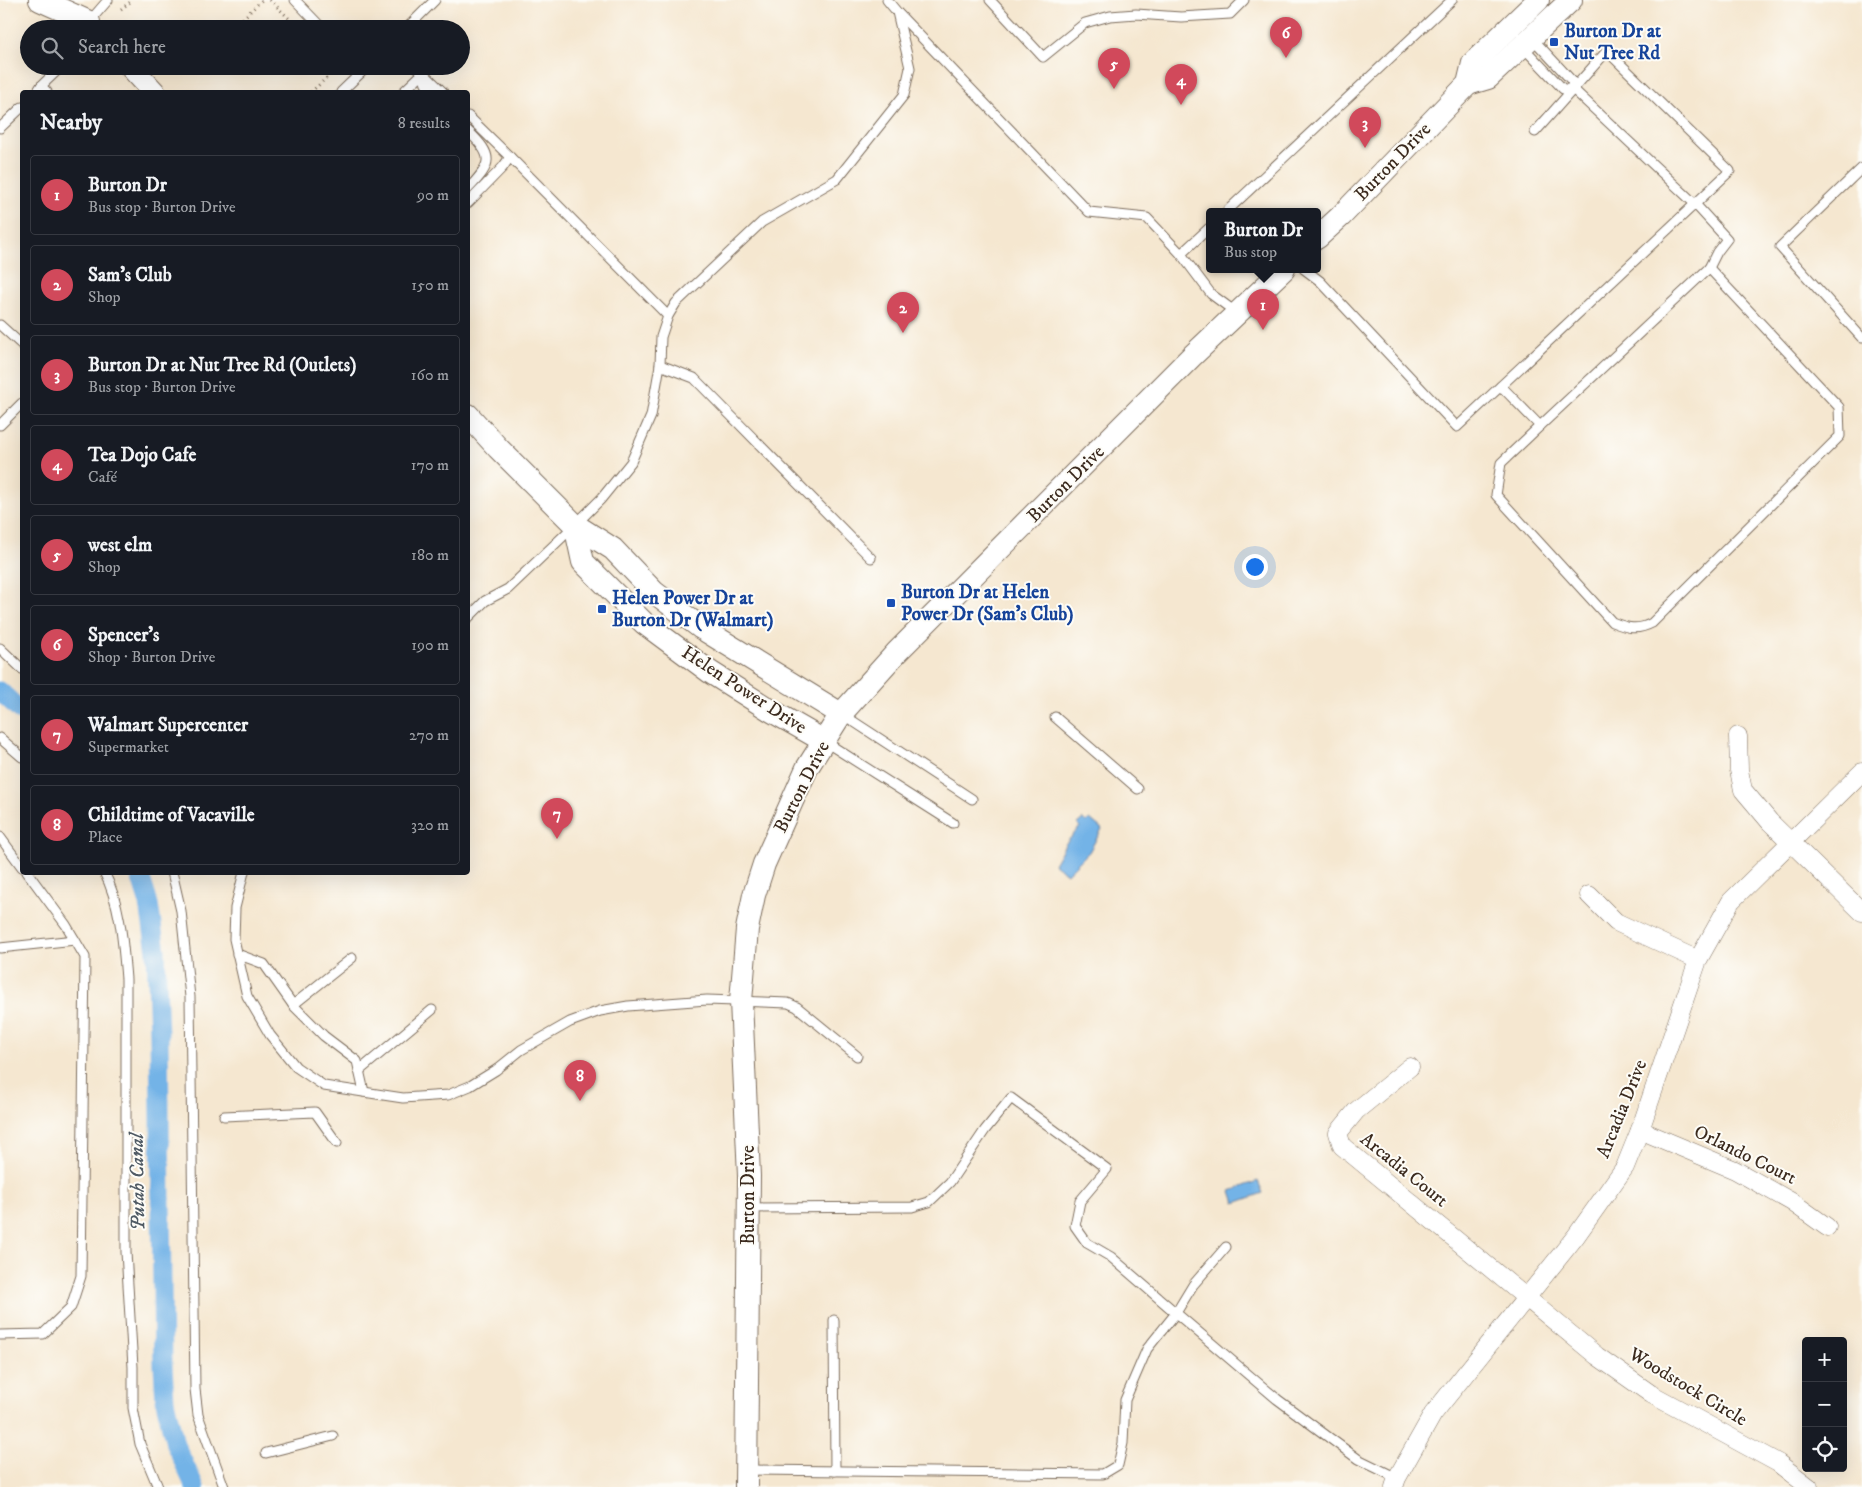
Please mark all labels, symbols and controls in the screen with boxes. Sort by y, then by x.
pin: 6 [1270,17,1302,58]
search box [20,20,470,75]
place label: Burton Dr at Nut Tree Rd [1564,20,1662,65]
icon: search [38,34,66,62]
text: Search here [78,36,166,59]
marker: Burton Dr at Nut Tree Rd [1548,36,1560,48]
pin: 5 [1098,48,1130,89]
pin: 4 [1165,64,1197,105]
pin: 3 [1349,107,1381,148]
text: Nearby [40,110,102,136]
text: 8 results [398,113,450,133]
street label: Burton Drive [1350,118,1436,206]
text: Burton Dr [88,174,167,197]
text: 1 [54,185,60,205]
text: 90 m [417,185,449,205]
text: Bus stop · Burton Drive [88,197,236,217]
popup [1206,208,1321,273]
text: Burton Dr [1224,219,1303,242]
text: Bus stop [1224,242,1277,262]
text: Sam's Club [88,264,172,287]
text: 2 [53,275,61,295]
text: 150 m [411,275,449,295]
text: Shop [88,287,121,307]
pin: 1 [1247,289,1279,330]
pin: 2 [887,292,919,333]
text: Burton Dr at Nut Tree Rd (Outlets) [88,354,356,377]
text: 3 [54,365,60,385]
text: 160 m [411,365,449,385]
text: Bus stop · Burton Drive [88,377,236,397]
street label: Burton Drive [1023,440,1110,527]
text: Tea Dojo Cafe [88,444,196,467]
text: 4 [52,455,62,475]
text: 170 m [411,455,449,475]
text: Café [88,467,117,487]
text: west elm [88,534,152,557]
text: 5 [53,545,61,565]
text: 180 m [411,545,449,565]
your location [1242,554,1268,580]
text: Shop [88,557,121,577]
place label: Burton Dr at Helen Power Dr (Sam's Club) [901,581,1074,626]
place label: Helen Power Dr at Burton Dr (Walmart) [612,587,774,632]
marker: Burton Dr at Helen Power Dr (Sam's Club) [885,597,897,609]
marker: Helen Power Dr at Burton Dr (Walmart) [596,603,608,615]
text: Spencer's [88,624,159,647]
text: 6 [53,635,61,655]
text: 190 m [411,635,449,655]
street label: Helen Power Drive [677,641,811,739]
text: Shop · Burton Drive [88,647,215,667]
text: Walmart Supercenter [88,714,248,737]
text: 7 [53,725,61,745]
text: 270 m [409,725,449,745]
text: Supermarket [88,737,169,757]
street label: Burton Drive [769,737,835,837]
pin: 7 [541,798,573,839]
text: Childtime of Vacaville [88,804,255,827]
text: 8 [53,815,61,835]
text: 320 m [411,815,449,835]
text: Place [88,827,122,847]
street label: Arcadia Drive [1592,1056,1652,1162]
pin: 8 [564,1060,596,1101]
street label: Orlando Court [1690,1120,1800,1190]
street label: Arcadia Court [1356,1128,1452,1212]
water label: Putah Canal [125,1131,151,1231]
street label: Burton Drive [737,1145,760,1245]
map controls [1802,1337,1847,1472]
button: + [1802,1337,1847,1382]
street label: Woodstock Circle [1624,1342,1751,1431]
button: − [1802,1382,1847,1427]
button: locate [1802,1427,1847,1472]

